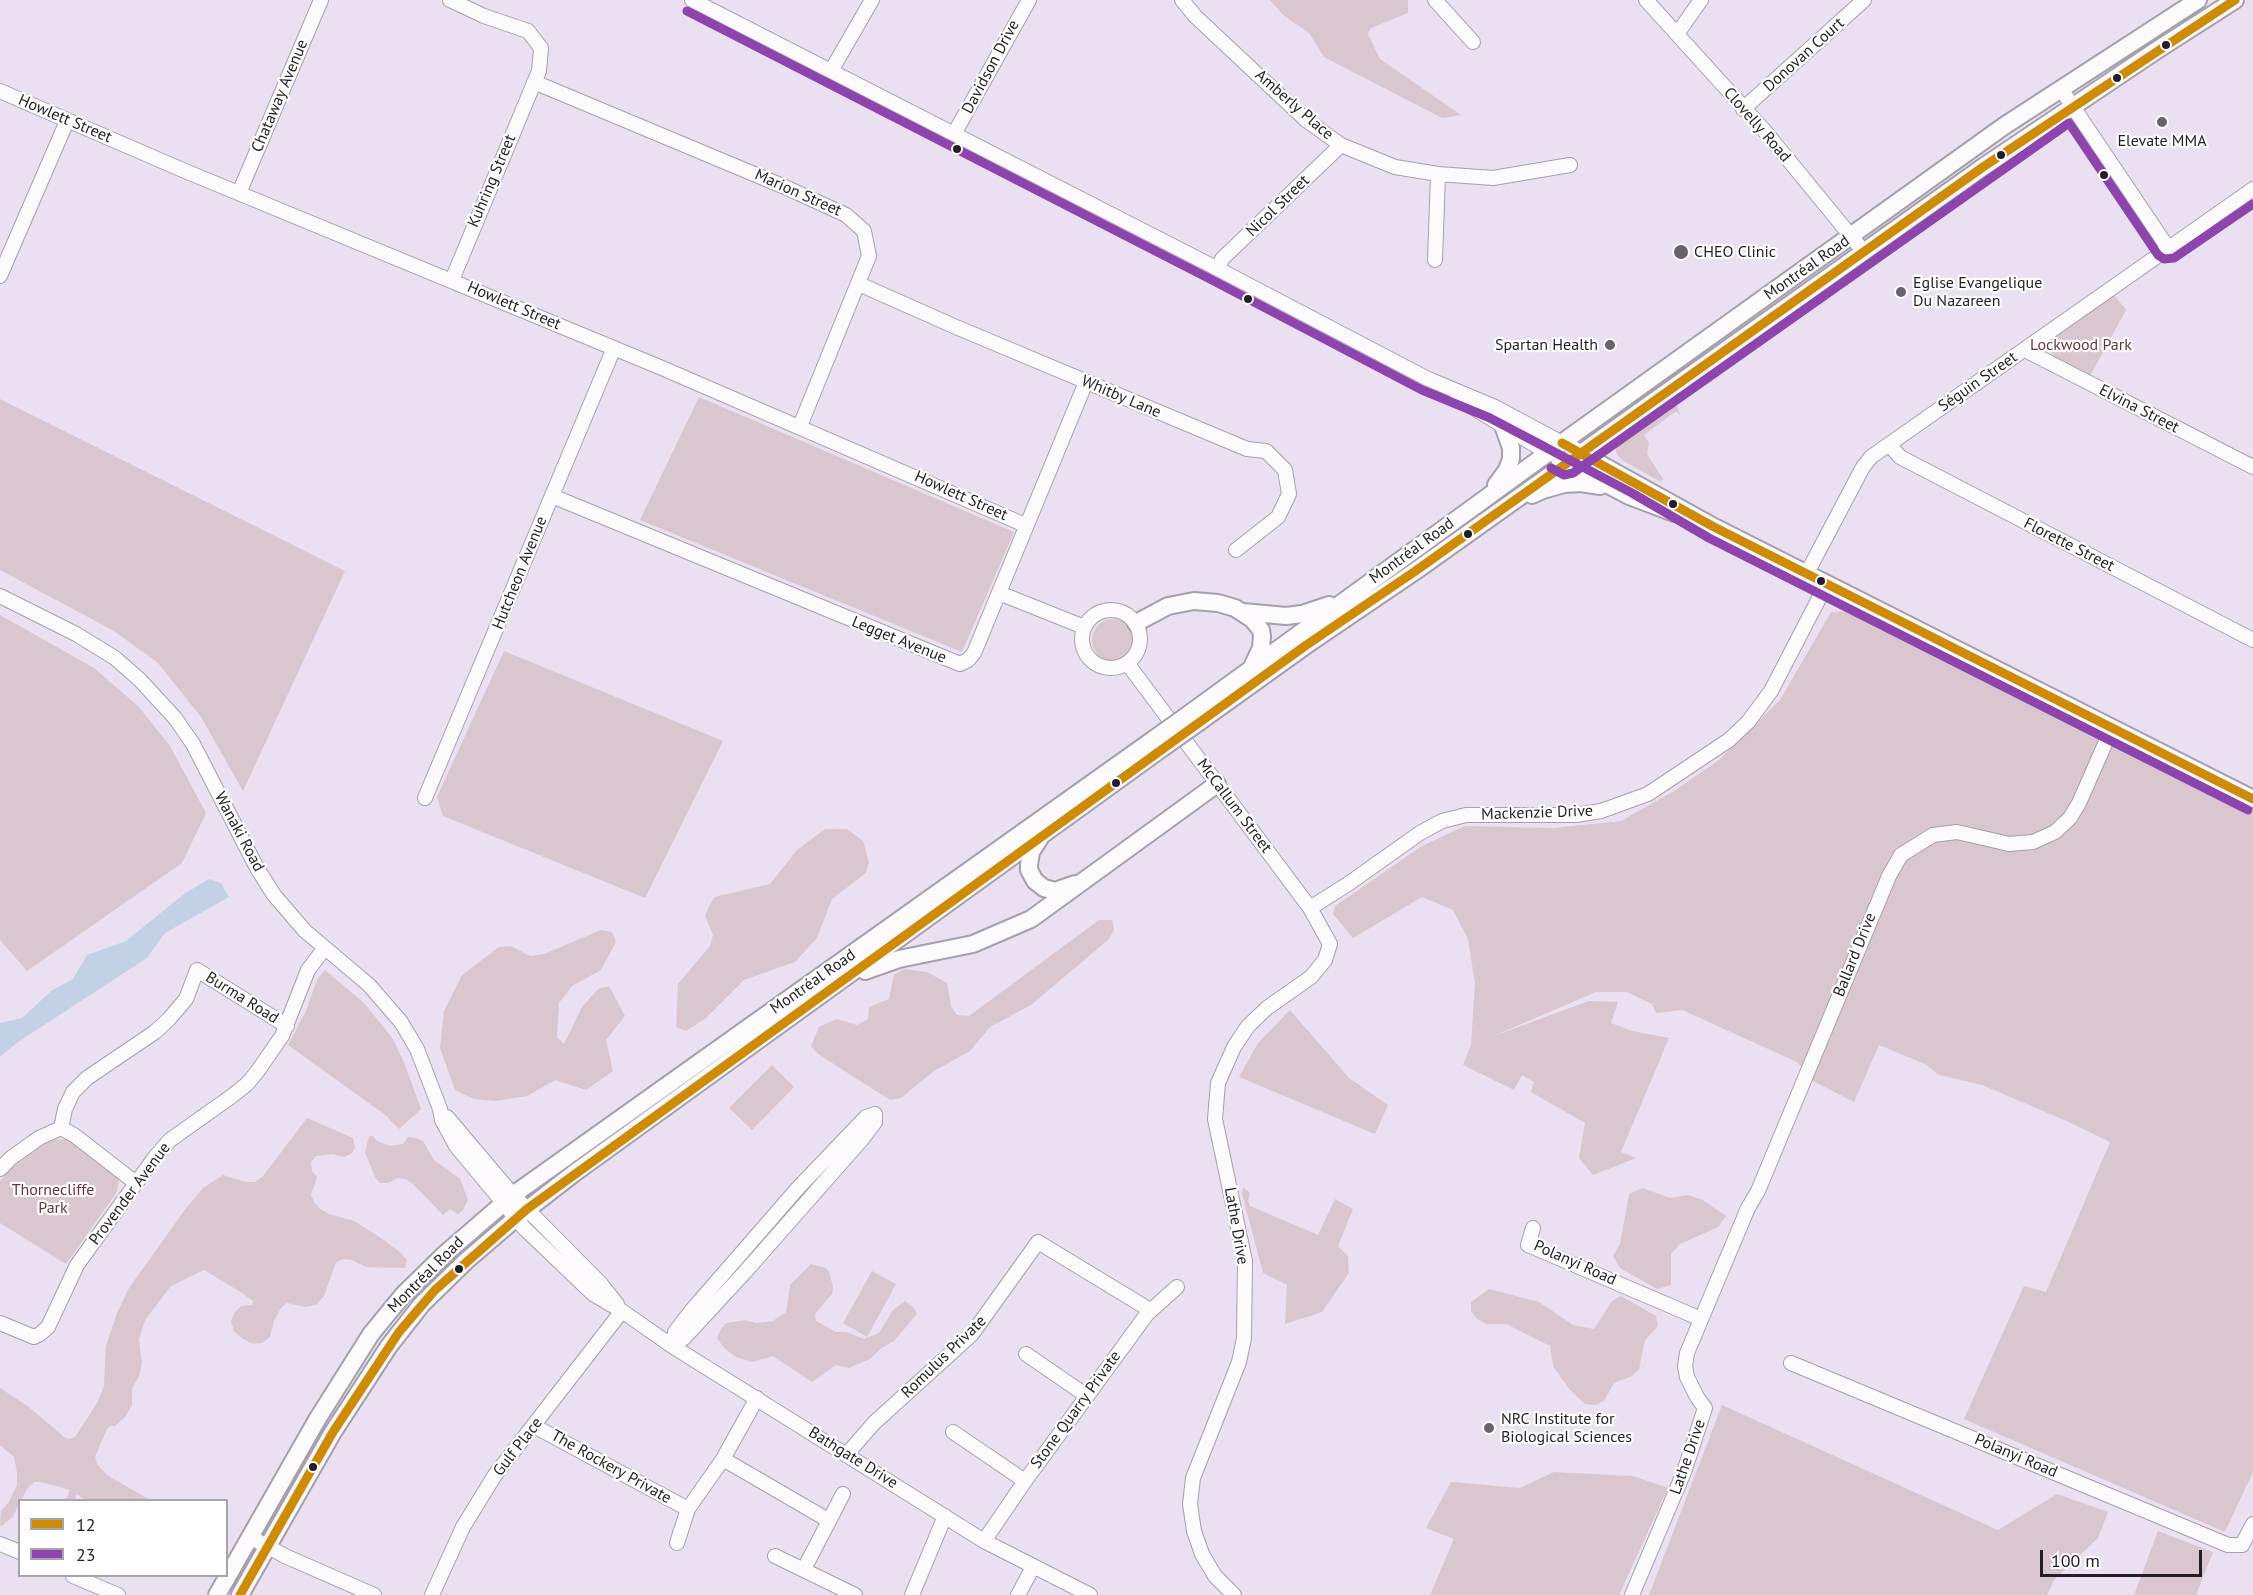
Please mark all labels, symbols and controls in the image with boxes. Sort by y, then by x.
street label: Donovan Court [1760,14,1848,96]
street label: Davidson Drive [958,17,1024,117]
street label: Chataway Avenue [248,37,312,155]
unlabelled marker [2160,39,2172,51]
street label: Amberly Place [1251,66,1337,144]
unlabelled marker [2111,72,2123,84]
street label: Clovelly Road [1719,84,1795,166]
street label: Howlett Street [15,91,115,147]
marker: Elevate MMA [2155,115,2169,129]
place label: Elevate MMA [2118,131,2206,151]
street label: Kuhring Street [464,132,520,230]
unlabelled marker [951,143,963,155]
unlabelled marker [1995,149,2007,161]
street label: Marion Street [752,165,844,221]
unlabelled marker [2098,169,2110,181]
street label: Nicol Street [1242,171,1314,241]
street label: Montréal Road [1761,232,1853,304]
place label: CHEO Clinic [1694,242,1776,262]
marker: CHEO Clinic [1672,243,1690,261]
place label: Eglise Evangelique Du Nazareen [1913,273,2042,311]
street label: Howlett Street [464,278,564,334]
marker: Eglise Evangelique Du Nazareen [1894,285,1908,299]
unlabelled marker [1242,293,1254,305]
place label: Spartan Health [1495,335,1598,355]
park label: Lockwood Park [2030,335,2132,355]
marker: Spartan Health [1603,338,1617,352]
street label: Séguin Street [1935,348,2021,416]
street label: Whitby Lane [1078,372,1164,422]
street label: Elvina Street [2096,381,2182,437]
street label: Howlett Street [912,467,1010,525]
unlabelled marker [1667,498,1679,510]
street label: Hutcheon Avenue [489,514,551,632]
street label: Montréal Road [1366,514,1458,588]
street label: Florette Street [2021,514,2117,576]
unlabelled marker [1462,528,1474,540]
unlabelled marker [1815,575,1827,587]
street label: Legget Avenue [849,612,949,668]
street label: McCallum Street [1192,755,1276,857]
unlabelled marker [1110,777,1122,789]
street label: Wanaki Road [210,789,268,875]
street label: Mackenzie Drive [1481,801,1593,825]
street label: Ballard Drive [1829,910,1881,1000]
street label: Montréal Road [767,946,859,1018]
street label: Burma Road [202,968,282,1028]
street label: Provender Avenue [85,1139,175,1249]
park label: Thornecliffe Park [12,1180,94,1218]
street label: Lathe Drive [1220,1186,1252,1266]
street label: Montréal Road [384,1233,468,1317]
street label: Polanyi Road [1531,1236,1619,1290]
unlabelled marker [453,1263,465,1275]
street label: Romulus Private [898,1312,990,1402]
street label: Stone Quarry Private [1027,1347,1125,1473]
place label: NRC Institute for Biological Sciences [1501,1409,1632,1447]
street label: Gulf Place [489,1414,547,1480]
street label: Lathe Drive [1666,1417,1710,1497]
marker: NRC Institute for Biological Sciences [1482,1421,1496,1435]
street label: Bathgate Drive [805,1423,901,1493]
street label: The Rockery Private [548,1426,674,1508]
street label: Polanyi Road [1972,1430,2060,1482]
unlabelled marker [307,1461,319,1473]
legend [18,1499,228,1577]
text: 12 [76,1513,96,1536]
scale bar [2043,1538,2205,1576]
text: 23 [76,1543,96,1566]
text: 100 m [2051,1549,2100,1572]

